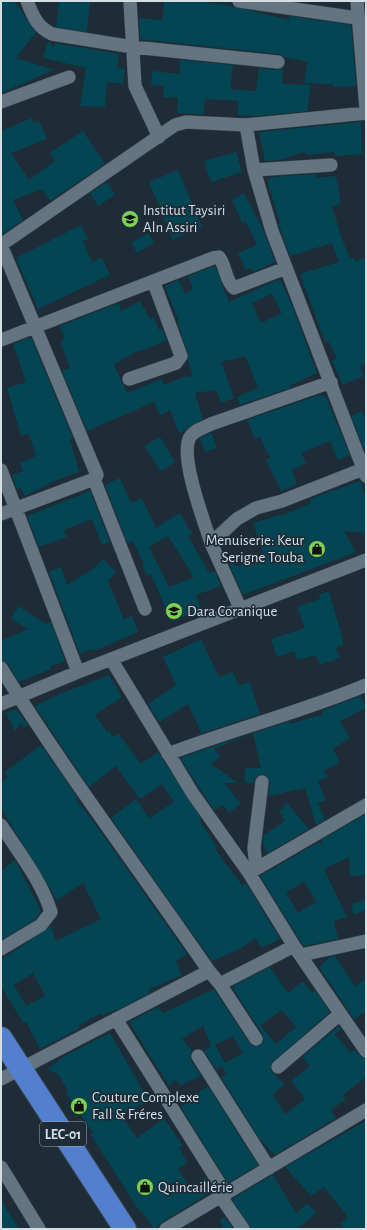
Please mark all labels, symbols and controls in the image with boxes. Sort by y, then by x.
place label: Institut Taysiri Aln Assiri [143,203,225,235]
school or university icon: Institut Taysiri Aln Assiri [120,209,140,229]
place label: Menuiserie: Keur Serigne Touba [206,533,304,565]
shop icon: Menuiserie: Keur Serigne Touba [307,539,327,559]
school or university icon: Dara Coranique [164,601,184,621]
place label: Dara Coranique [187,604,277,619]
place label: Couture Complexe Fall & Fréres [92,1090,199,1122]
shop icon: Couture Complexe Fall & Fréres [69,1096,89,1116]
road number: LEC-01 [40,1122,86,1146]
shop icon: Quincaillérie [135,1177,155,1197]
place label: Quincaillérie [158,1180,233,1195]

